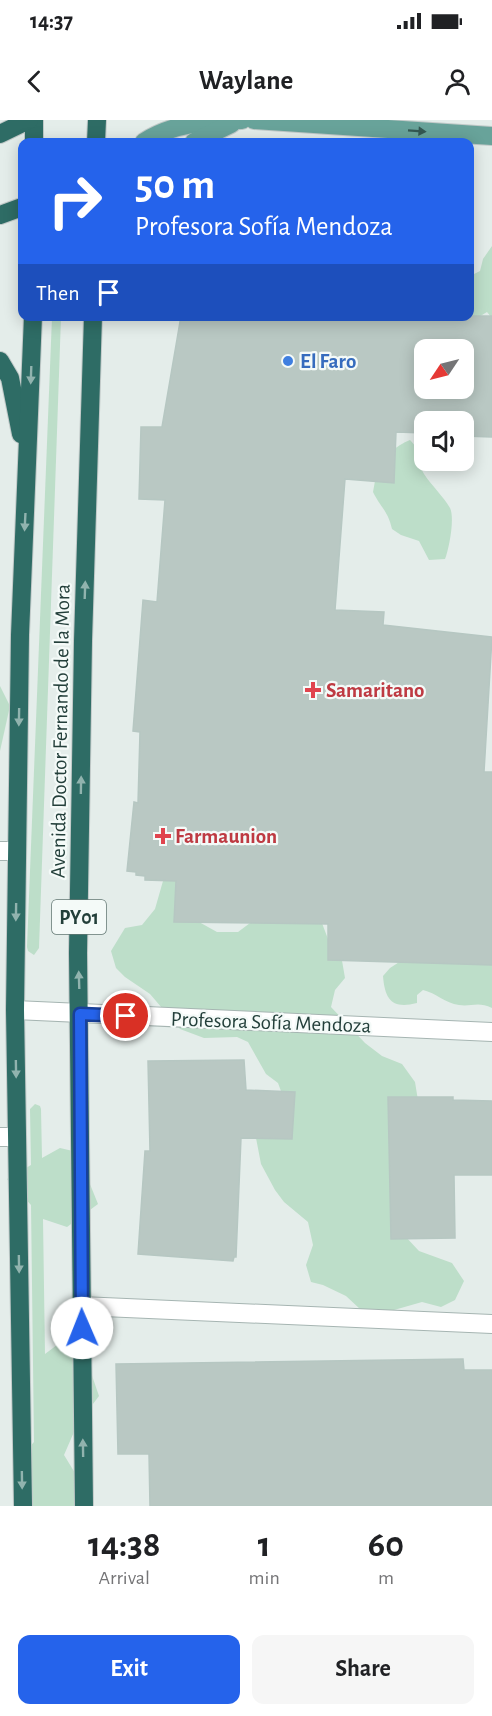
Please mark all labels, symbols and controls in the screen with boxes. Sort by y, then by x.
text: 14:37 [30,10,73,32]
icon: back [18,65,51,98]
icon: person [441,65,474,98]
text: Waylane [199,67,293,94]
one-way arrow [408,126,427,136]
icon: right [36,162,114,240]
text: 50 m [135,164,215,206]
text: Profesora Sofía Mendoza [135,213,393,240]
icon: arrive [92,276,125,309]
text: Then [36,282,80,304]
north arrow [414,339,474,399]
map controls [414,339,474,471]
place label: El Faro [300,351,356,372]
marker: El Faro [281,354,295,368]
one-way arrow [26,365,35,384]
button: sound [414,411,474,471]
one-way arrow [21,513,30,532]
one-way arrow [80,580,90,599]
street label: Avenida Doctor Fernando de la Mora [47,583,74,878]
place label: Samaritano [326,680,424,701]
marker: Samaritano [304,681,322,699]
one-way arrow [14,707,24,726]
one-way arrow [76,775,86,794]
place label: Farmaunion [175,826,277,847]
marker: Farmaunion [156,829,170,843]
road number: PY01 [52,900,106,934]
one-way arrow [11,902,21,921]
one-way arrow [74,970,84,989]
pin [100,990,151,1041]
icon: arrive [109,999,142,1032]
street label: Profesora Sofía Mendoza [170,1009,372,1037]
one-way arrow [11,1059,21,1078]
one-way arrow [14,1254,24,1273]
position arrow [50,1296,114,1360]
one-way arrow [79,1438,88,1457]
one-way arrow [17,1470,27,1489]
text: 14:38 [88,1527,161,1563]
text: 1 [258,1527,271,1563]
text: 60 [368,1527,404,1563]
text: Arrival [99,1568,150,1588]
text: min [249,1568,280,1588]
text: m [378,1568,394,1588]
button: Exit [18,1635,240,1704]
button: Share [252,1635,474,1704]

